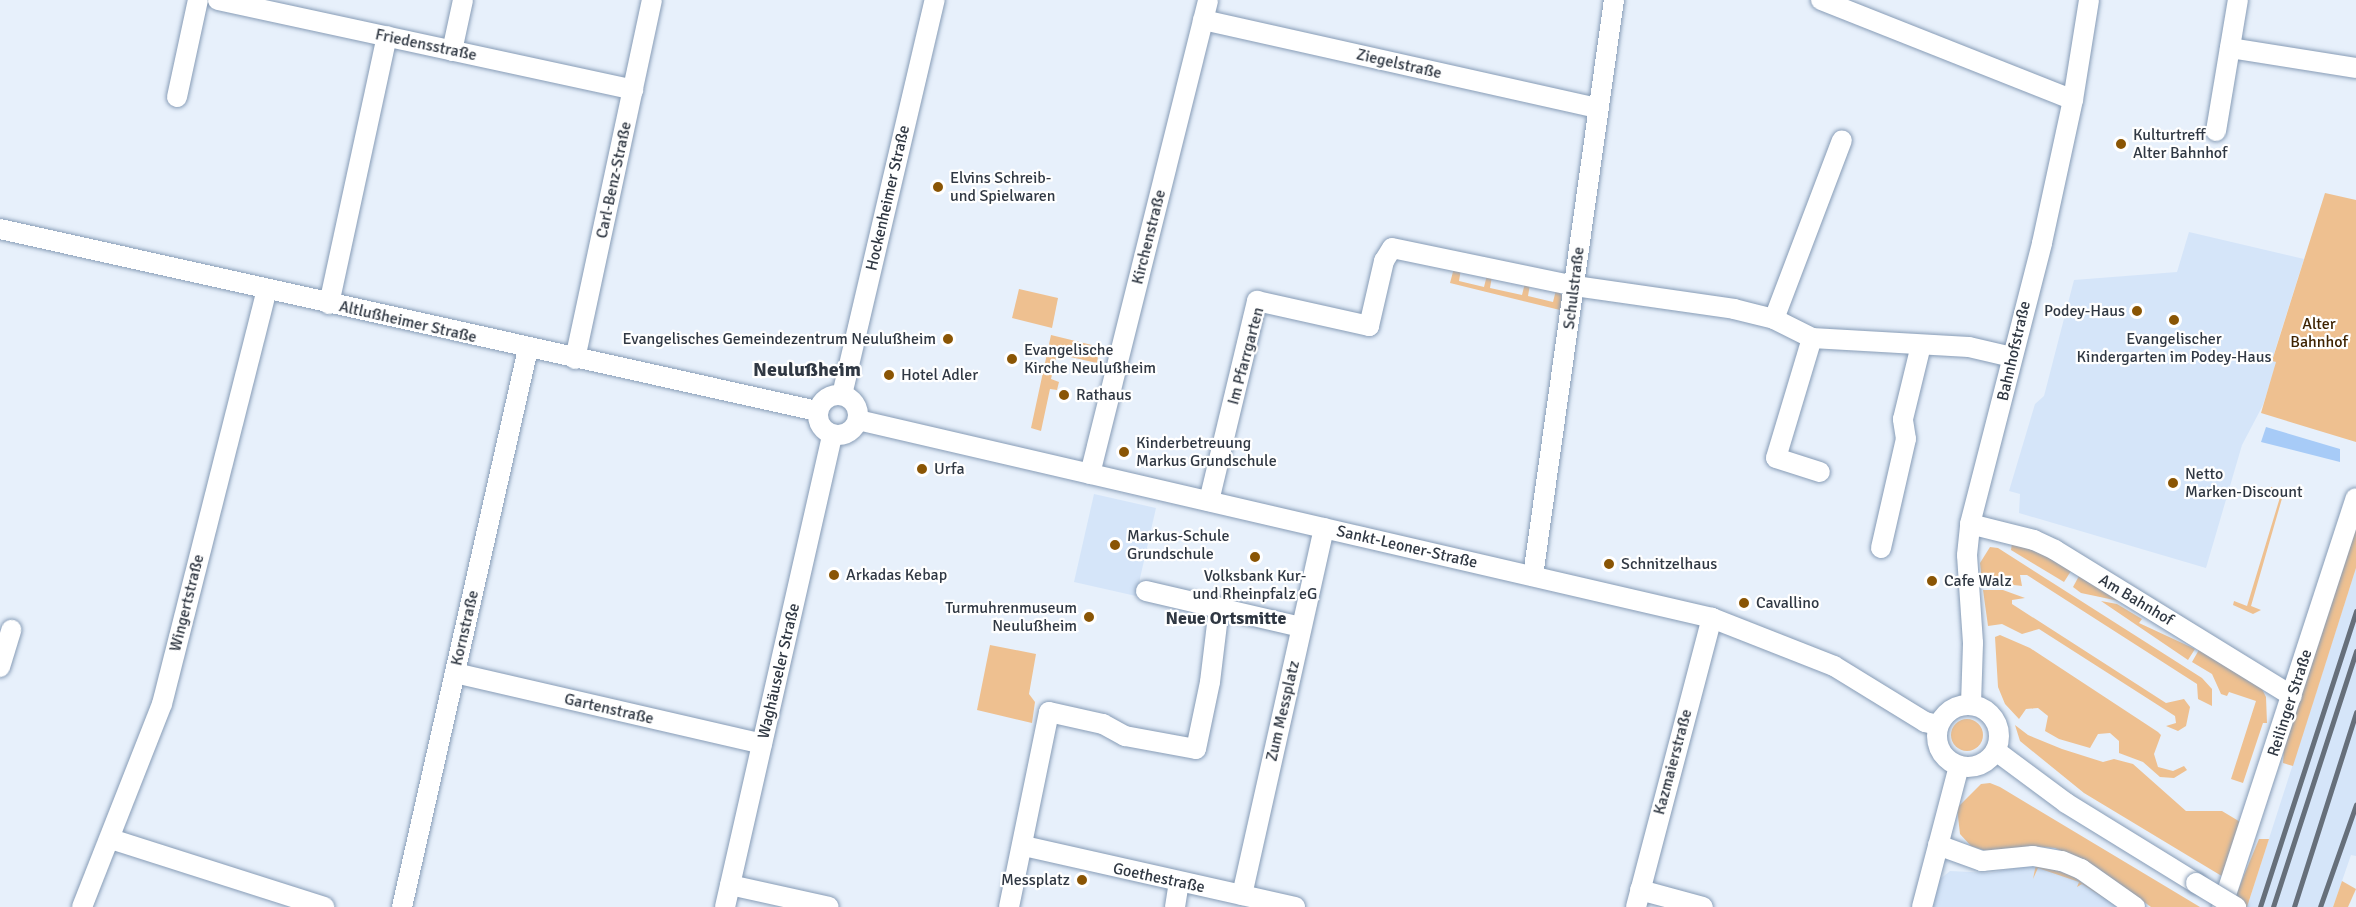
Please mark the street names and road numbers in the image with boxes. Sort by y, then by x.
street label: Friedensstraße [374,25,478,65]
street label: Ziegelstraße [1354,45,1444,83]
street label: Carl-Benz-Straße [592,120,636,240]
street label: Hockenheimer Straße [862,123,914,273]
street label: Kirchenstraße [1128,188,1170,286]
street label: Schulstraße [1559,246,1589,330]
street label: Altlußheimer Straße [337,297,479,347]
street label: Bahnhofstraße [1993,299,2035,403]
street label: Im Pfarrgarten [1224,305,1268,407]
street label: Sankt-Leoner-Straße [1335,521,1479,573]
street label: Wingertstraße [166,552,208,654]
street label: Am Bahnhof [2095,570,2177,630]
street label: Kornstraße [447,588,483,668]
street label: Waghäuseler Straße [754,601,804,741]
street label: Reilinger Straße [2264,647,2316,759]
street label: Zum Messplatz [1262,659,1304,763]
street label: Gartenstraße [562,689,656,729]
street label: Kazmaierstraße [1650,707,1696,817]
street label: Goethestraße [1111,859,1207,897]

